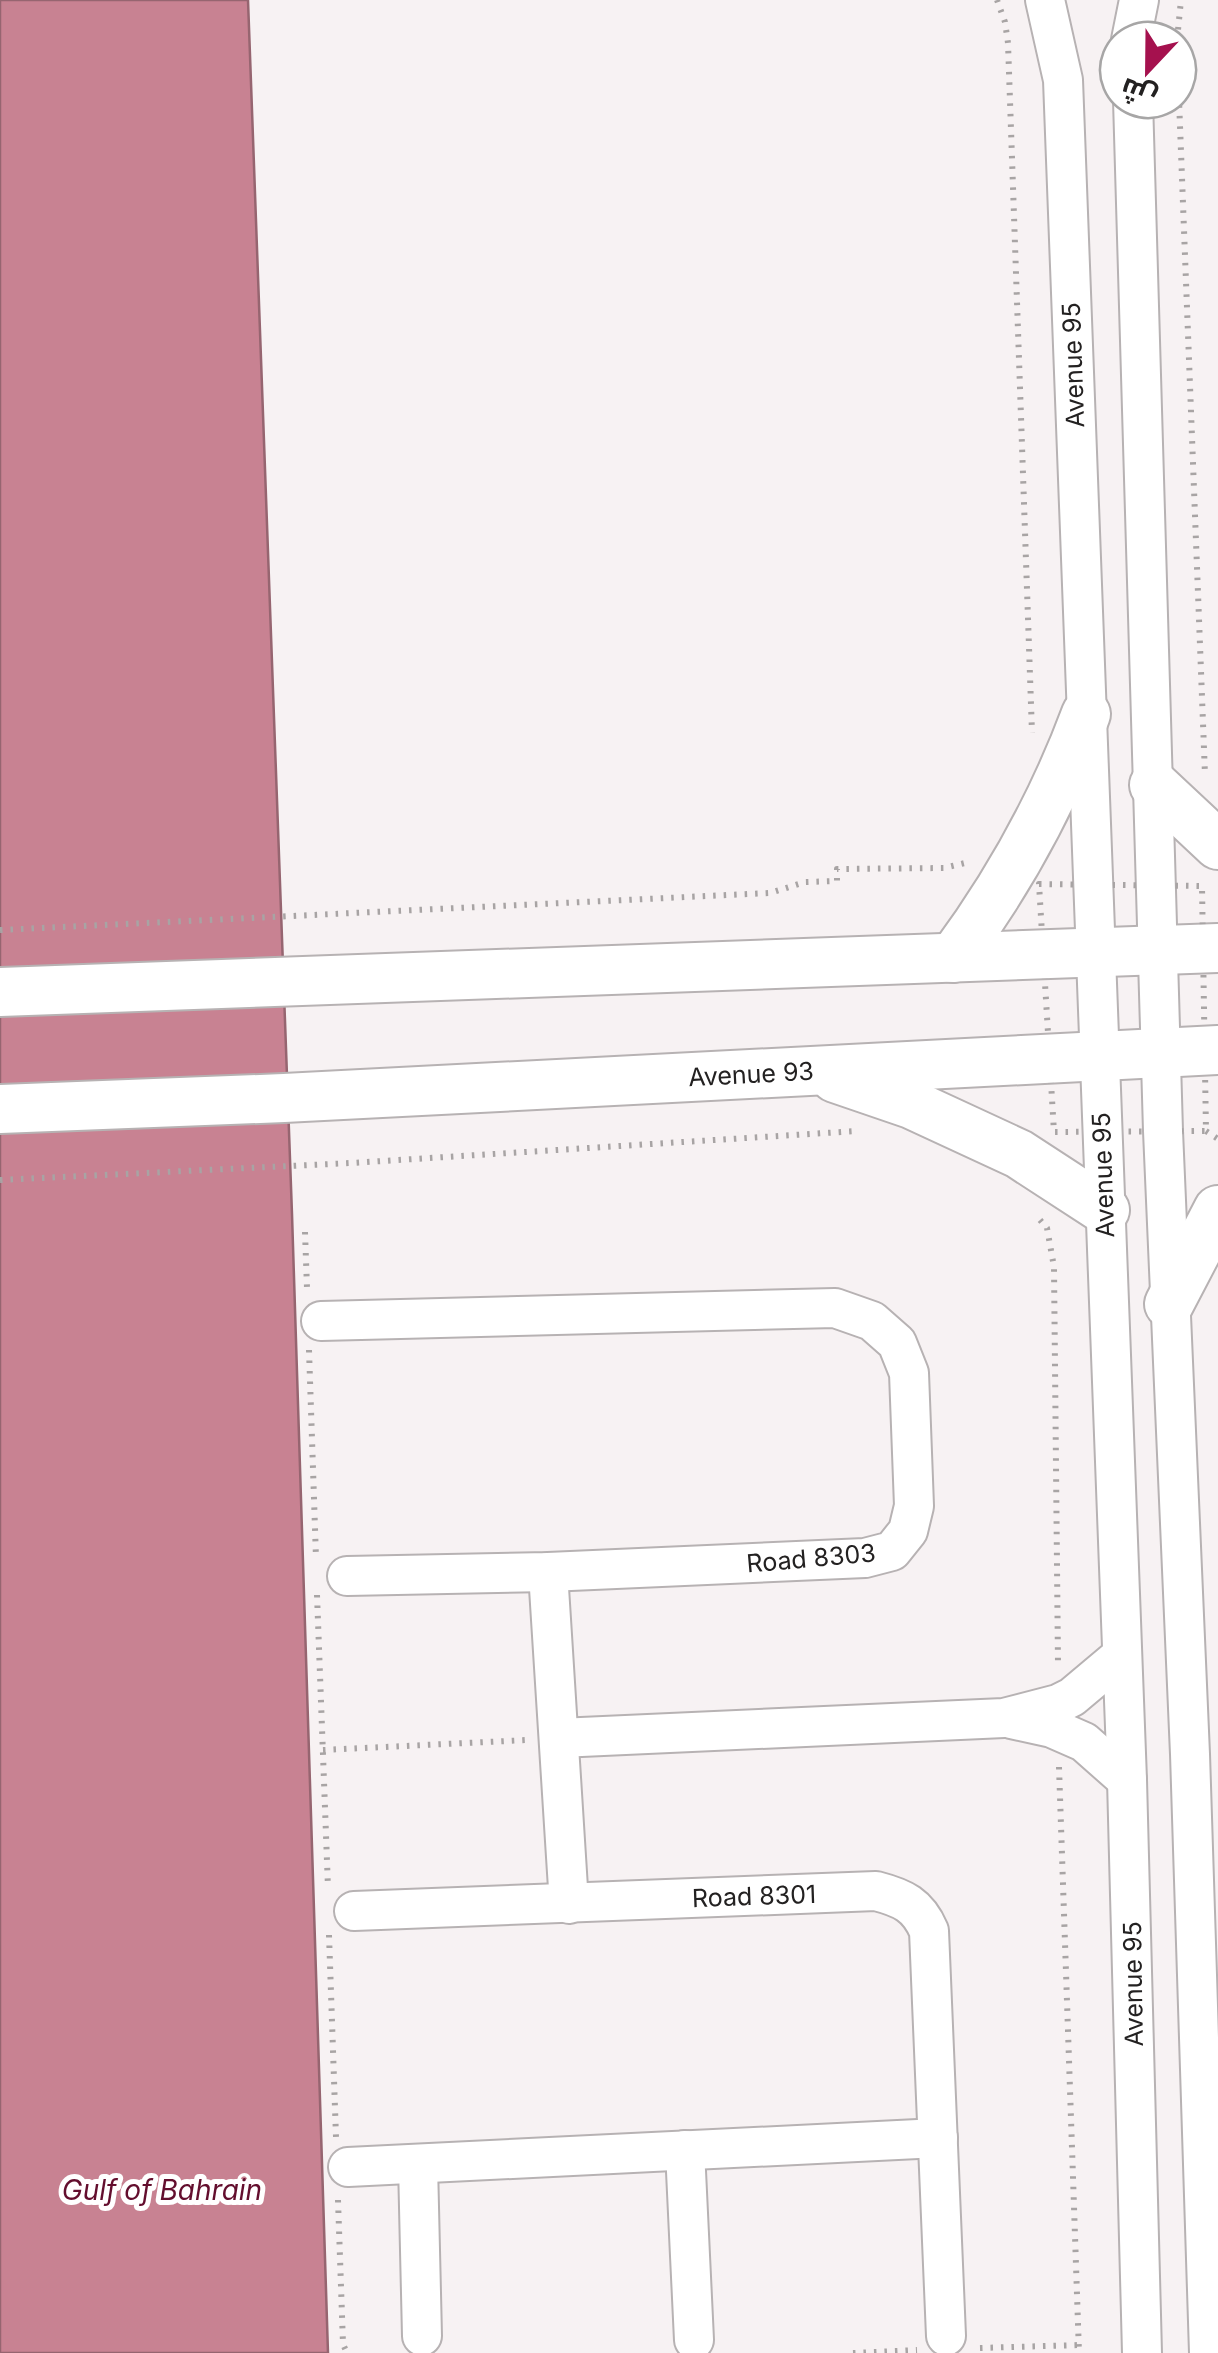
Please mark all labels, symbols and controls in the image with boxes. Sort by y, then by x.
north arrow [1098,20,1198,120]
text: ش [1116,71,1162,116]
street label: Avenue 95 [1056,302,1090,428]
street label: Avenue 93 [687,1056,815,1092]
street label: Avenue 95 [1086,1112,1120,1238]
street label: Road 8303 [745,1537,877,1579]
street label: Road 8301 [691,1879,817,1913]
street label: Avenue 95 [1117,1921,1149,2047]
water label: Gulf of Bahrain [62,2173,262,2207]

